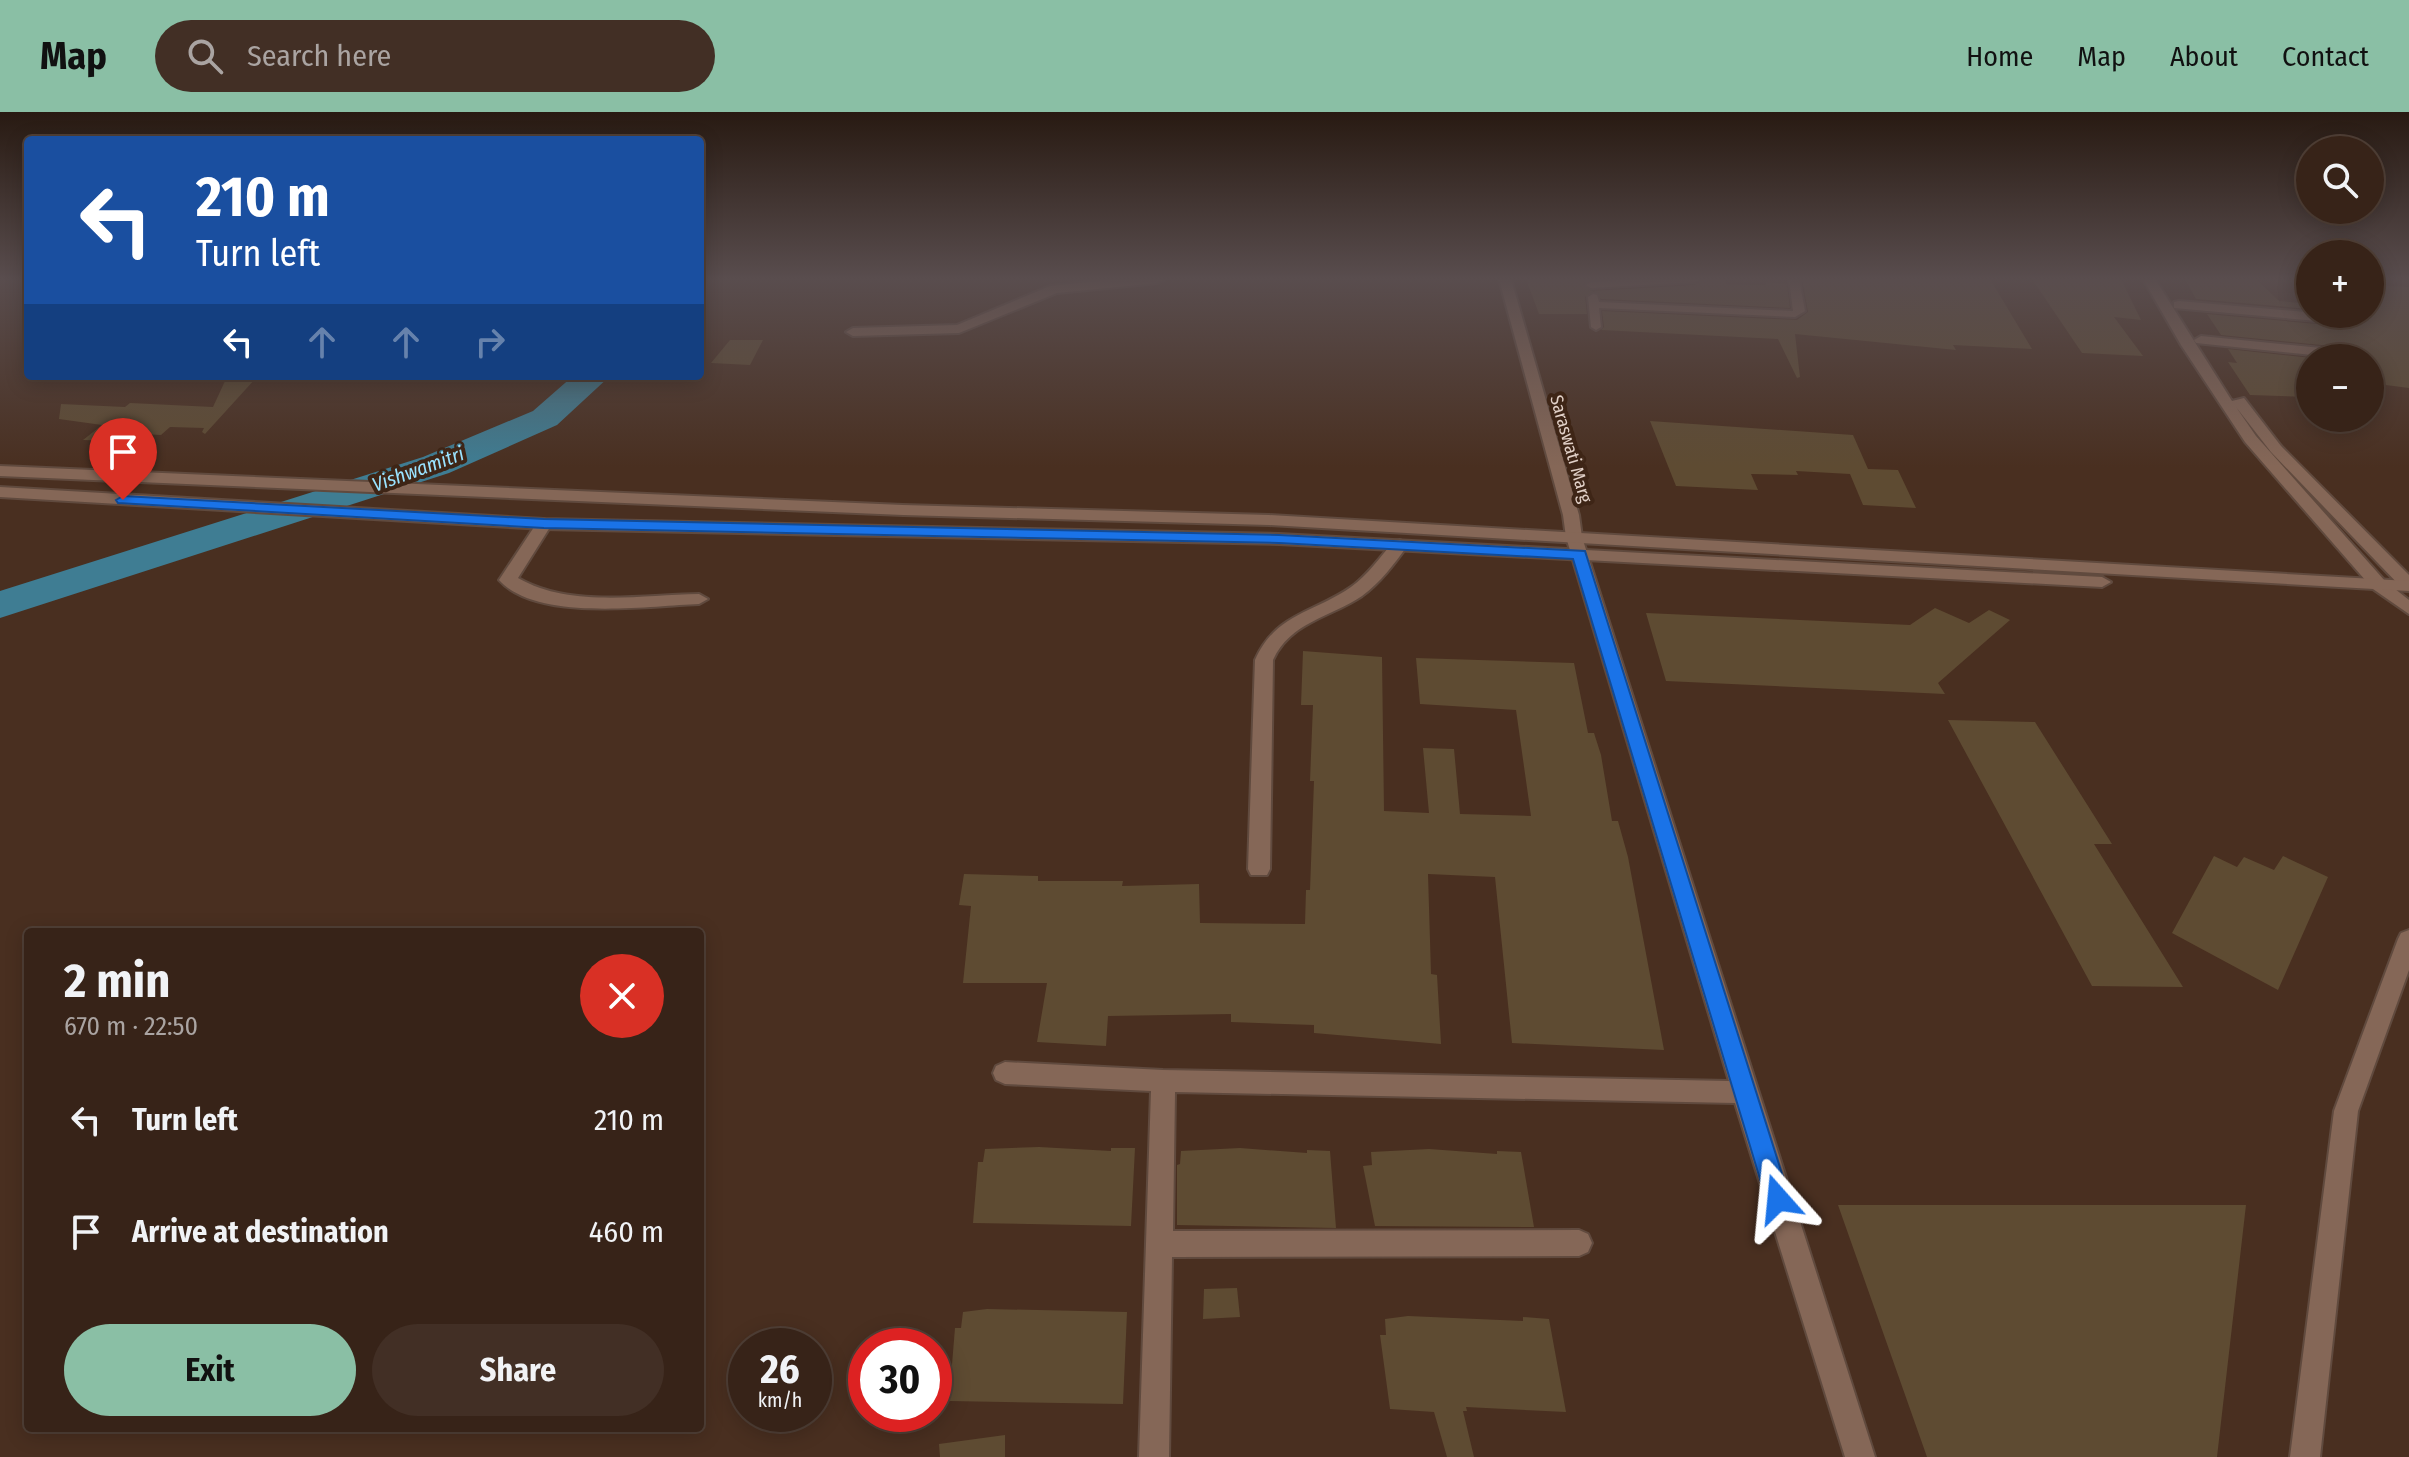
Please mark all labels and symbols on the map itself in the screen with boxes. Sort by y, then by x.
street label: Saraswati Marg [1545,393,1597,506]
pin [89,418,157,500]
water label: Vishwamitri [369,441,467,497]
position arrow [1736,1157,1820,1241]
speed limit sign: 30 [848,1328,952,1432]

